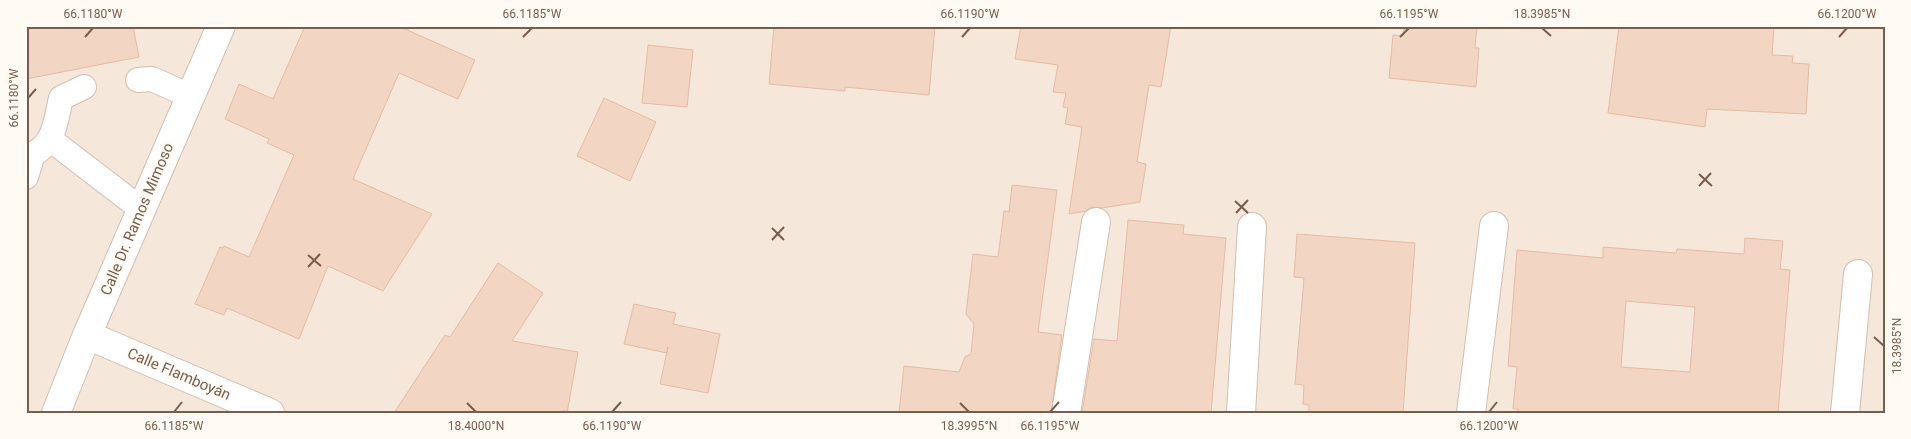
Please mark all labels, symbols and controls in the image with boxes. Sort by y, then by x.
text: 66.1180°W [64,7,123,21]
text: 66.1185°W [503,7,562,21]
text: 66.1190°W [941,7,1000,21]
text: 66.1195°W [1380,7,1439,21]
text: 18.3985°N [1514,7,1570,21]
text: 66.1200°W [1818,7,1877,21]
text: 66.1180°W [7,68,21,127]
street label: Calle Dr. Ramos Mimoso [97,140,177,298]
text: 18.3985°N [1890,318,1904,374]
street label: Calle Flamboyán [125,344,233,404]
text: 66.1185°W [145,419,204,433]
text: 18.4000°N [448,419,504,433]
text: 66.1190°W [583,419,642,433]
text: 18.3995°N [941,419,997,433]
text: 66.1195°W [1021,419,1080,433]
text: 66.1200°W [1460,419,1519,433]

